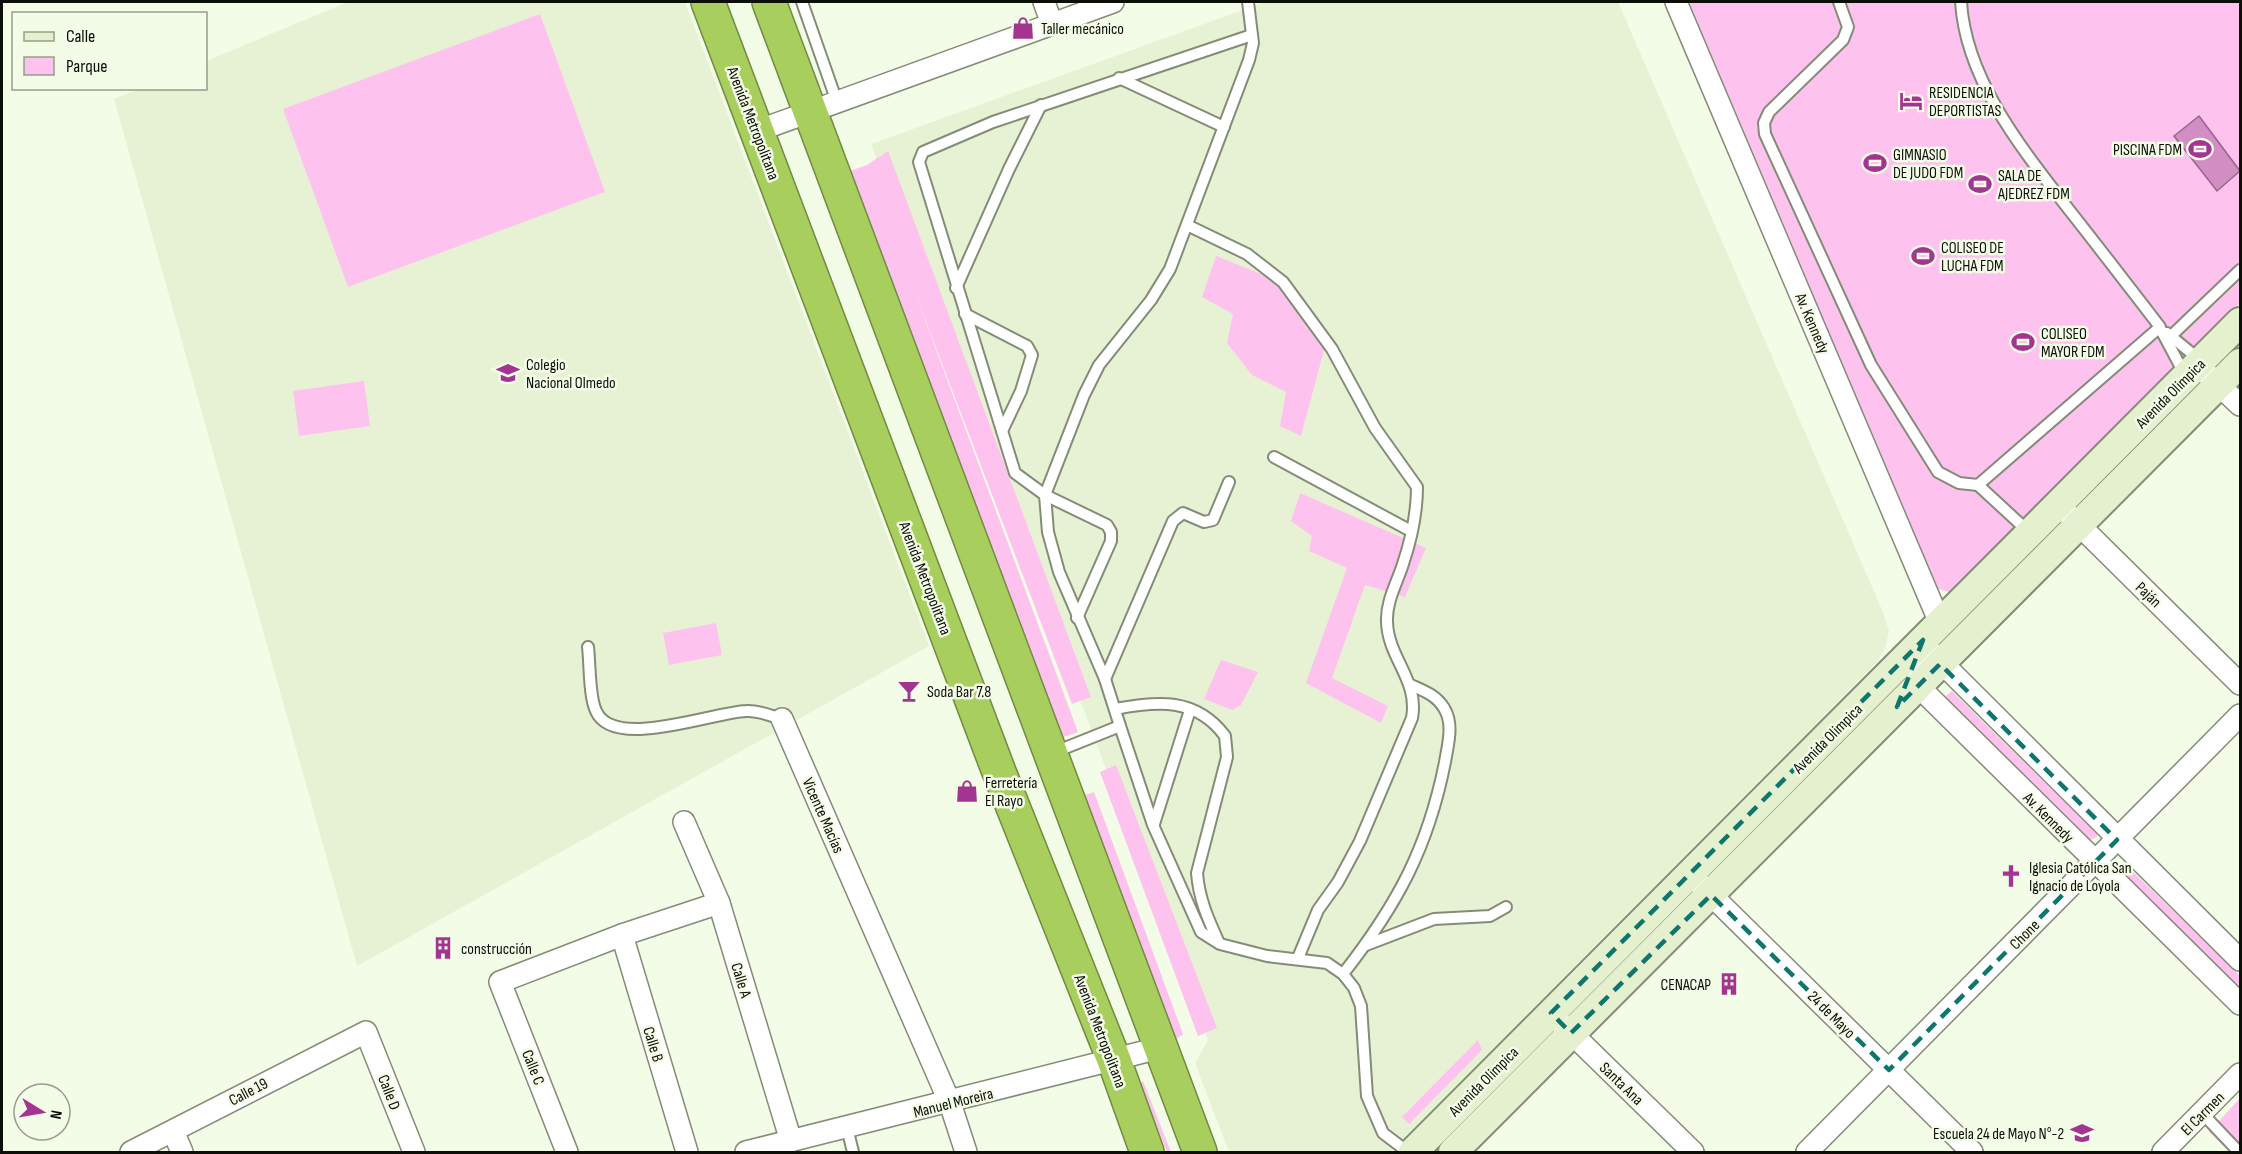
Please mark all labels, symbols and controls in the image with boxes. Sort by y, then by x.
legend [12,12,207,90]
shop icon: Taller mecánico [1010,15,1036,41]
place label: Taller mecánico [1041,20,1124,39]
text: Calle [66,26,95,47]
text: Parque [66,56,107,77]
street label: Avenida Metropolitana [722,63,783,183]
place label: RESIDENCIA DEPORTISTAS [1929,84,2001,121]
hotel icon: RESIDENCIA DEPORTISTAS [1898,88,1924,114]
sports icon: PISCINA FDM [2187,136,2213,162]
place label: PISCINA FDM [2113,141,2182,160]
place label: GIMNASIO DE JUDO FDM [1893,146,1963,183]
sports icon: GIMNASIO DE JUDO FDM [1862,150,1888,176]
place label: SALA DE AJEDREZ FDM [1997,167,2070,204]
sports icon: SALA DE AJEDREZ FDM [1967,171,1993,197]
place label: COLISEO DE LUCHA FDM [1941,239,2004,276]
sports icon: COLISEO DE LUCHA FDM [1910,243,1936,269]
street label: Av. Kennedy [1790,290,1833,357]
place label: COLISEO MAYOR FDM [2041,325,2105,362]
sports icon: COLISEO MAYOR FDM [2010,329,2036,355]
street label: Avenida Olimpica [2132,355,2210,434]
place label: Colegio Nacional Olmedo [526,356,616,393]
school or university icon: Colegio Nacional Olmedo [495,360,521,386]
street label: Avenida Metropolitana [894,518,955,638]
street label: Paján [2131,578,2165,612]
bar icon: Soda Bar 7.8 [896,678,922,704]
place label: Soda Bar 7.8 [927,683,991,702]
street label: Avenida Olimpica [1789,700,1867,779]
place label: Ferretería El Rayo [985,774,1038,811]
street label: Vicente Macías [798,775,848,857]
shop icon: Ferretería El Rayo [954,778,980,804]
street label: Av. Kennedy [2018,788,2077,847]
place label: Iglesia Católica San Ignacio de Loyola [2029,859,2132,896]
church icon: Iglesia Católica San Ignacio de Loyola [1998,863,2024,889]
street label: Chone [2006,916,2044,954]
building icon: construcción [430,935,456,961]
place label: construcción [461,940,532,959]
street label: Calle A [726,961,755,1000]
street label: Avenida Metropolitana [1069,971,1130,1091]
building icon: CENACAP [1716,971,1742,997]
place label: CENACAP [1660,976,1711,995]
street label: 24 de Mayo [1803,987,1859,1043]
street label: Calle B [638,1025,667,1064]
street label: Avenida Olimpica [1445,1043,1523,1122]
street label: Calle C [517,1047,548,1088]
street label: Santa Ana [1595,1059,1647,1110]
street label: Calle D [373,1072,404,1113]
street label: Calle 19 [226,1074,271,1110]
north arrow [12,1082,72,1142]
street label: Manuel Moreira [912,1084,995,1123]
street label: El Carmen [2177,1088,2229,1140]
text: N [45,1109,65,1121]
school or university icon: Escuela 24 de Mayo N°-2 [2069,1120,2095,1146]
place label: Escuela 24 de Mayo N°-2 [1933,1125,2064,1144]

